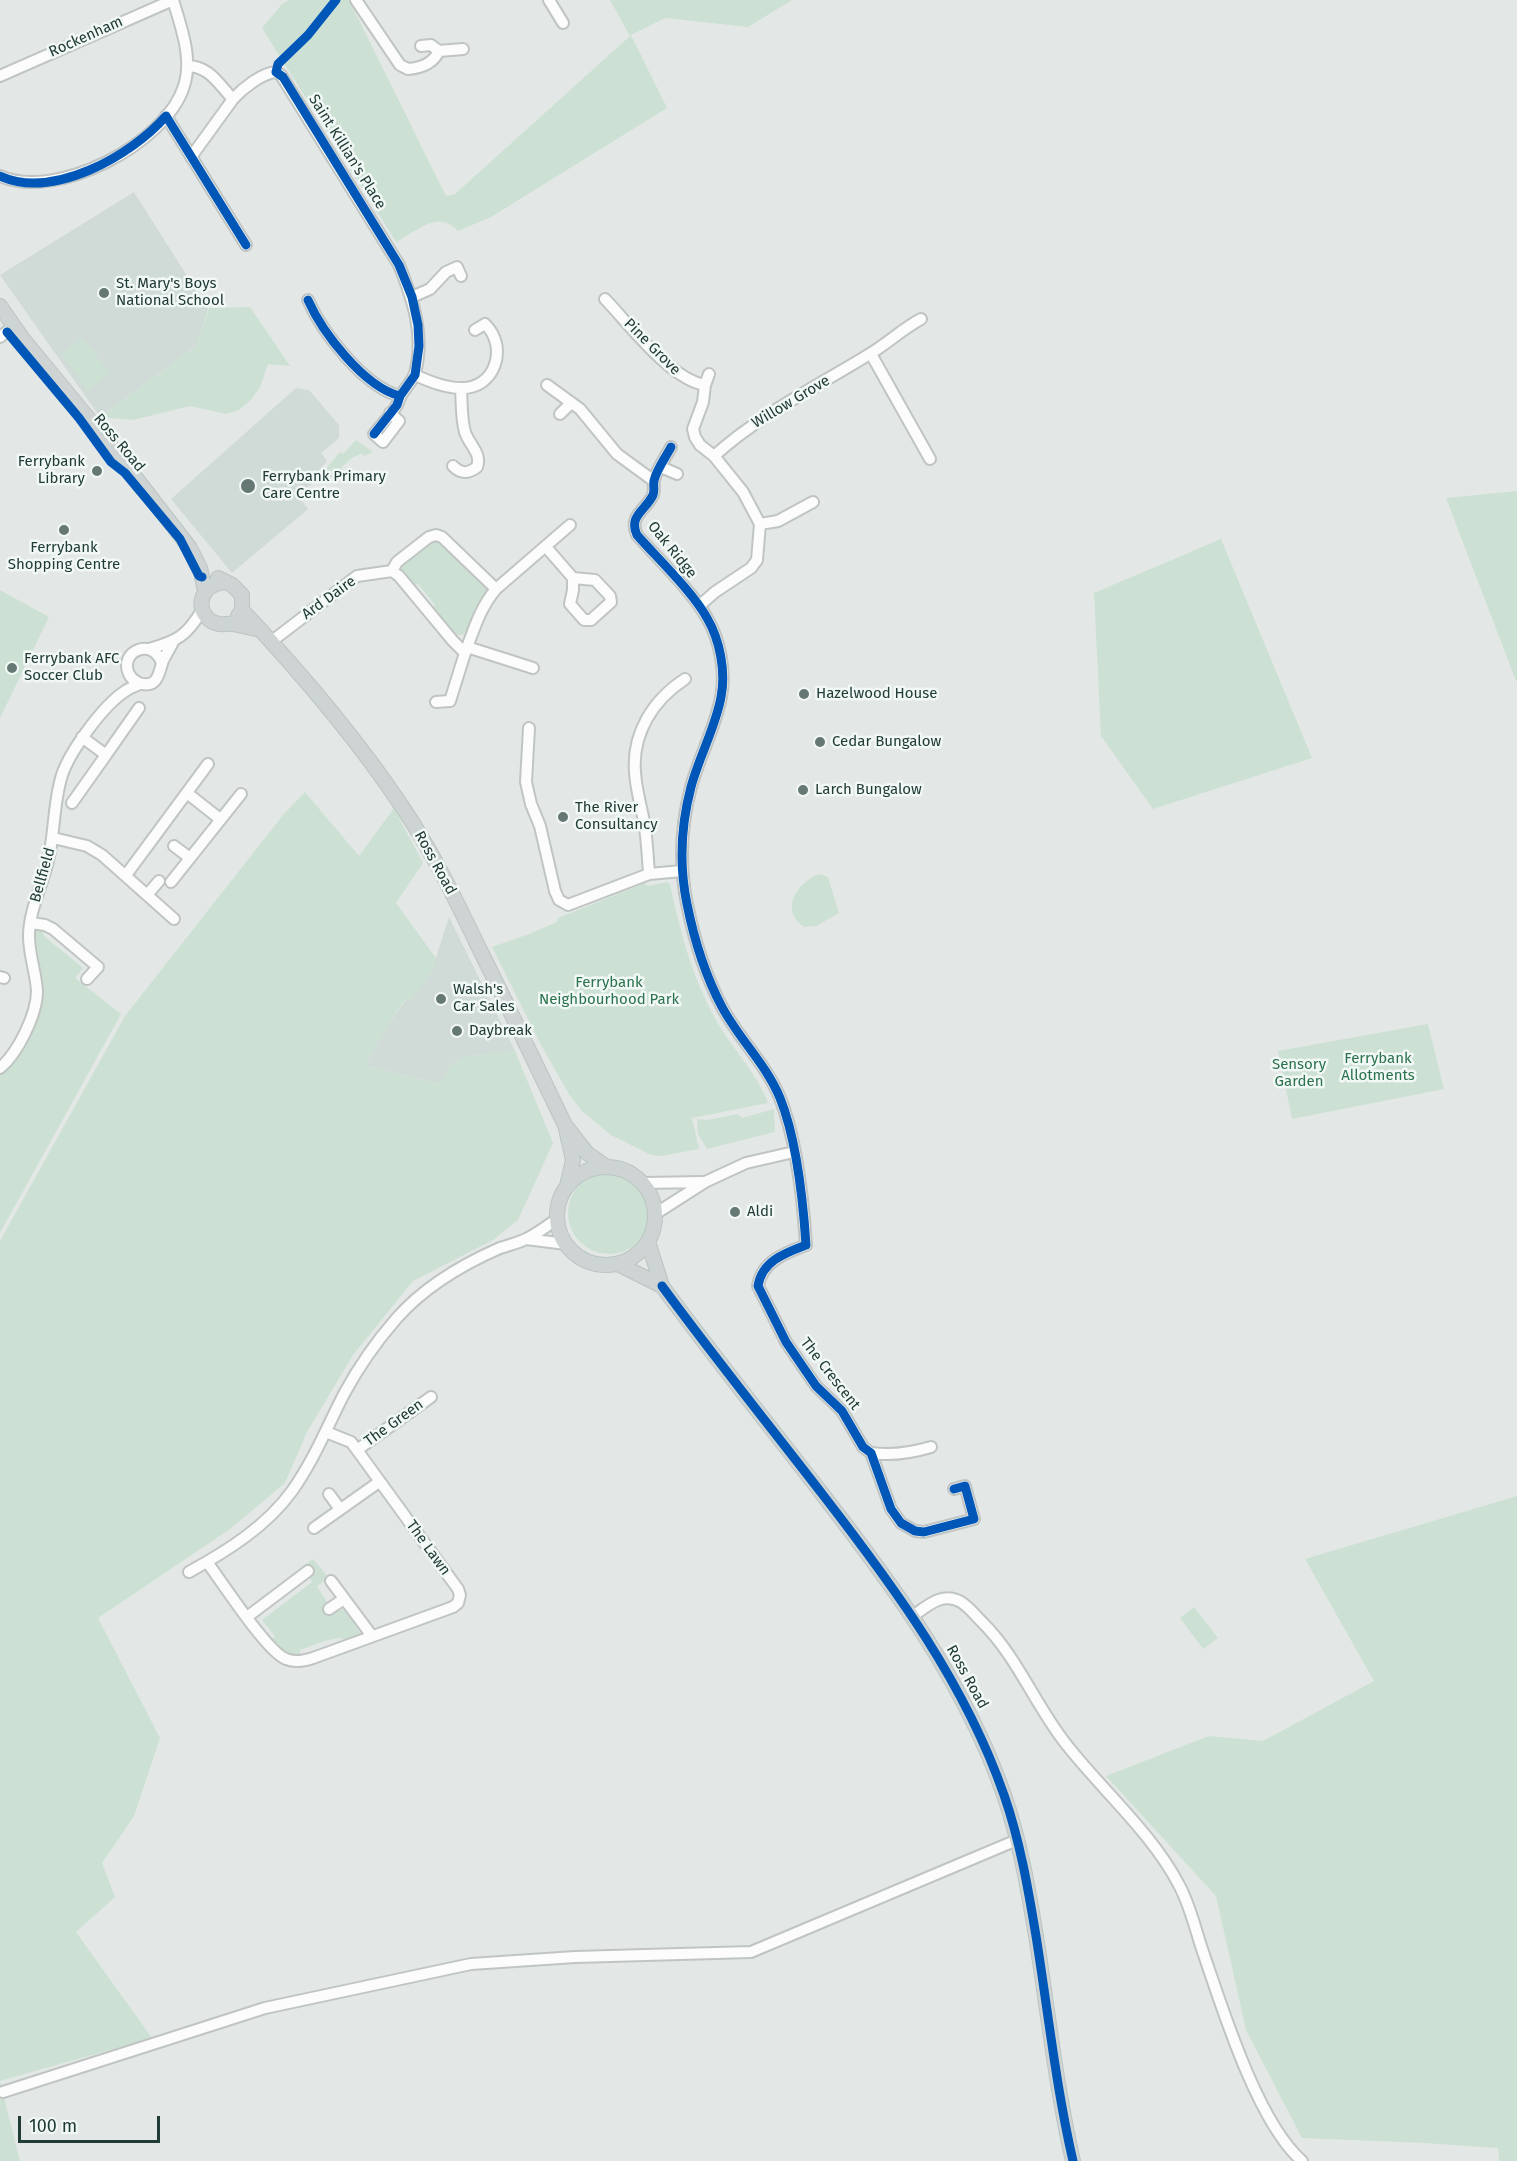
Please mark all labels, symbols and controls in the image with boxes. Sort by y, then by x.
street label: Rockenham [46,13,126,61]
street label: Saint Killian's Place [304,91,390,213]
place label: St. Mary's Boys National School [116,275,224,310]
marker: St. Mary's Boys National School [97,286,111,300]
street label: Pine Grove [620,315,684,379]
street label: Willow Grove [749,372,833,432]
street label: Ross Road [90,410,148,476]
place label: Ferrybank Library [18,453,85,488]
marker: Ferrybank Library [90,464,104,478]
place label: Ferrybank Primary Care Centre [262,468,386,503]
marker: Ferrybank Primary Care Centre [239,477,257,495]
street label: Oak Ridge [644,518,700,582]
marker: Ferrybank Shopping Centre [57,523,71,537]
place label: Ferrybank Shopping Centre [8,539,120,574]
street label: Ard Daire [299,572,359,624]
place label: Ferrybank AFC Soccer Club [24,650,119,685]
marker: Ferrybank AFC Soccer Club [5,661,19,675]
place label: Hazelwood House [816,685,937,703]
marker: Hazelwood House [797,687,811,701]
place label: Cedar Bungalow [832,733,941,751]
marker: Cedar Bungalow [813,735,827,749]
place label: Larch Bungalow [815,781,922,799]
marker: Larch Bungalow [796,783,810,797]
place label: The River Consultancy [575,799,658,834]
marker: The River Consultancy [556,810,570,824]
street label: Ross Road [410,828,460,898]
street label: Bellfield [27,846,59,904]
park label: Ferrybank Neighbourhood Park [539,974,679,1009]
place label: Walsh's Car Sales [453,981,515,1016]
marker: Walsh's Car Sales [434,992,448,1006]
place label: Daybreak [469,1022,532,1040]
marker: Daybreak [450,1024,464,1038]
park label: Ferrybank Allotments [1341,1050,1415,1085]
park label: Sensory Garden [1272,1056,1326,1091]
place label: Aldi [747,1203,773,1221]
marker: Aldi [728,1205,742,1219]
street label: The Crescent [796,1334,864,1414]
street label: The Green [361,1396,427,1450]
street label: The Lawn [402,1517,454,1579]
street label: Ross Road [942,1642,992,1712]
scale bar [21,2104,164,2142]
text: 100 m [29,2115,77,2137]

